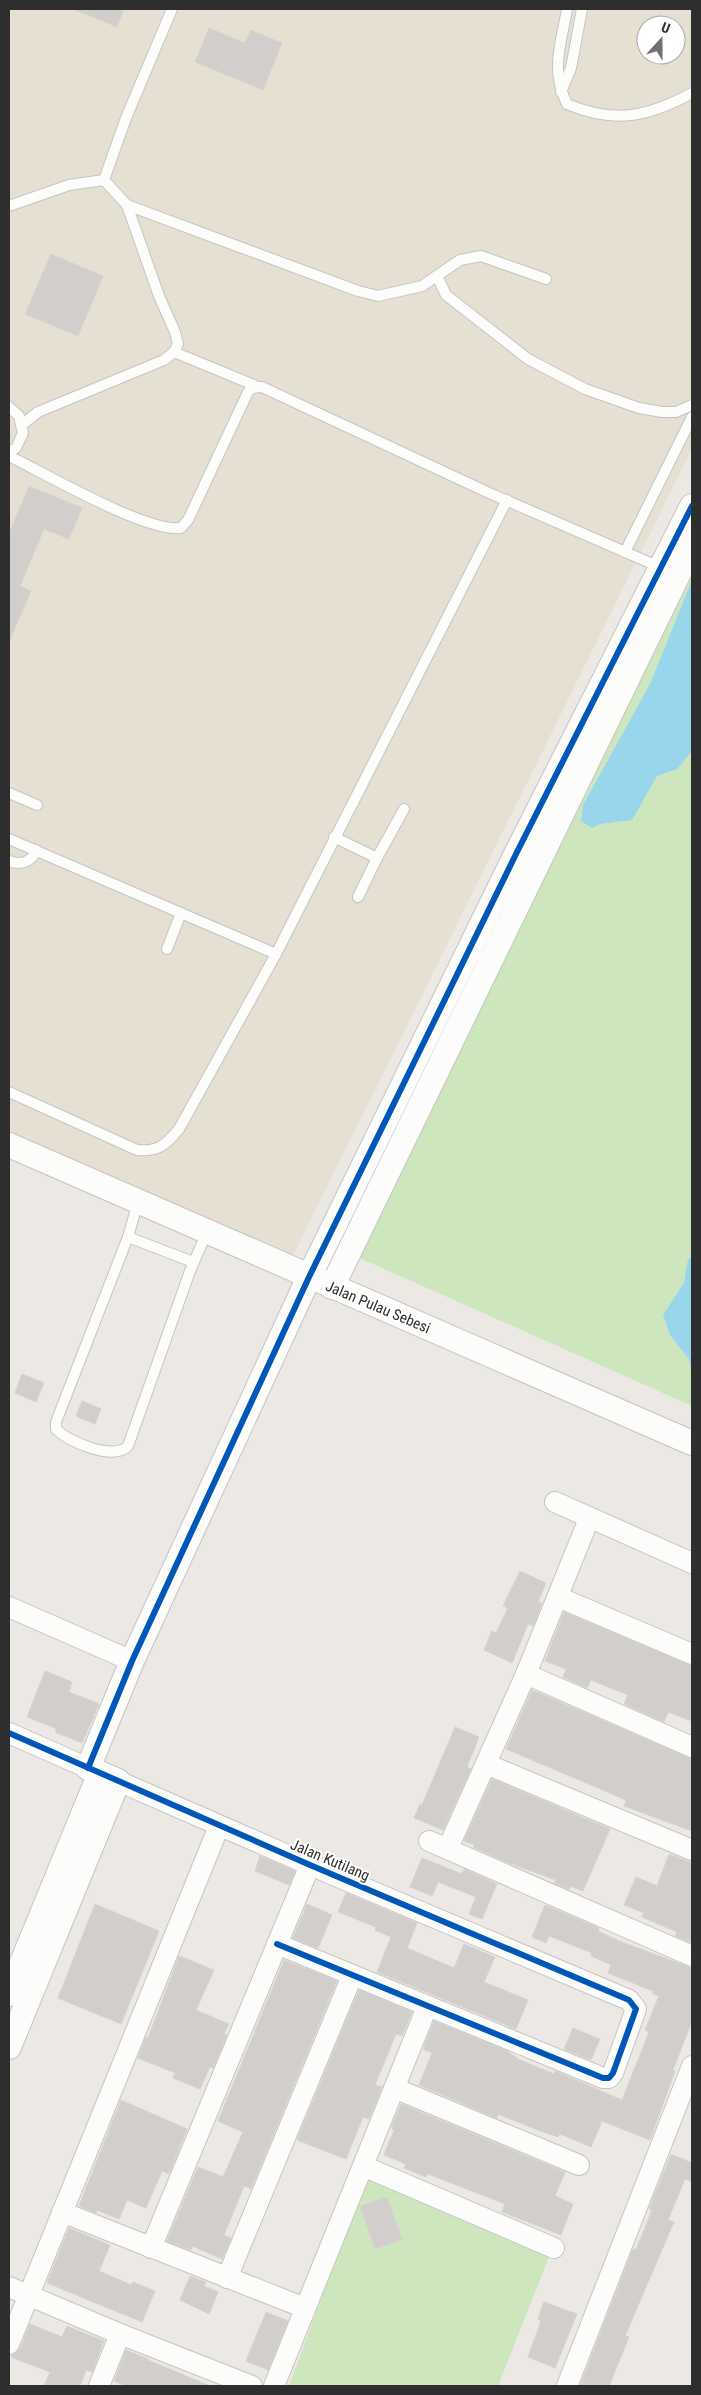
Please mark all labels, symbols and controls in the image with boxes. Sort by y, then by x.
north arrow [636,15,686,65]
text: U [659,19,672,37]
street label: Jalan Pulau Sebesi [323,1277,433,1337]
street label: Jalan Kutilang [288,1835,372,1885]

